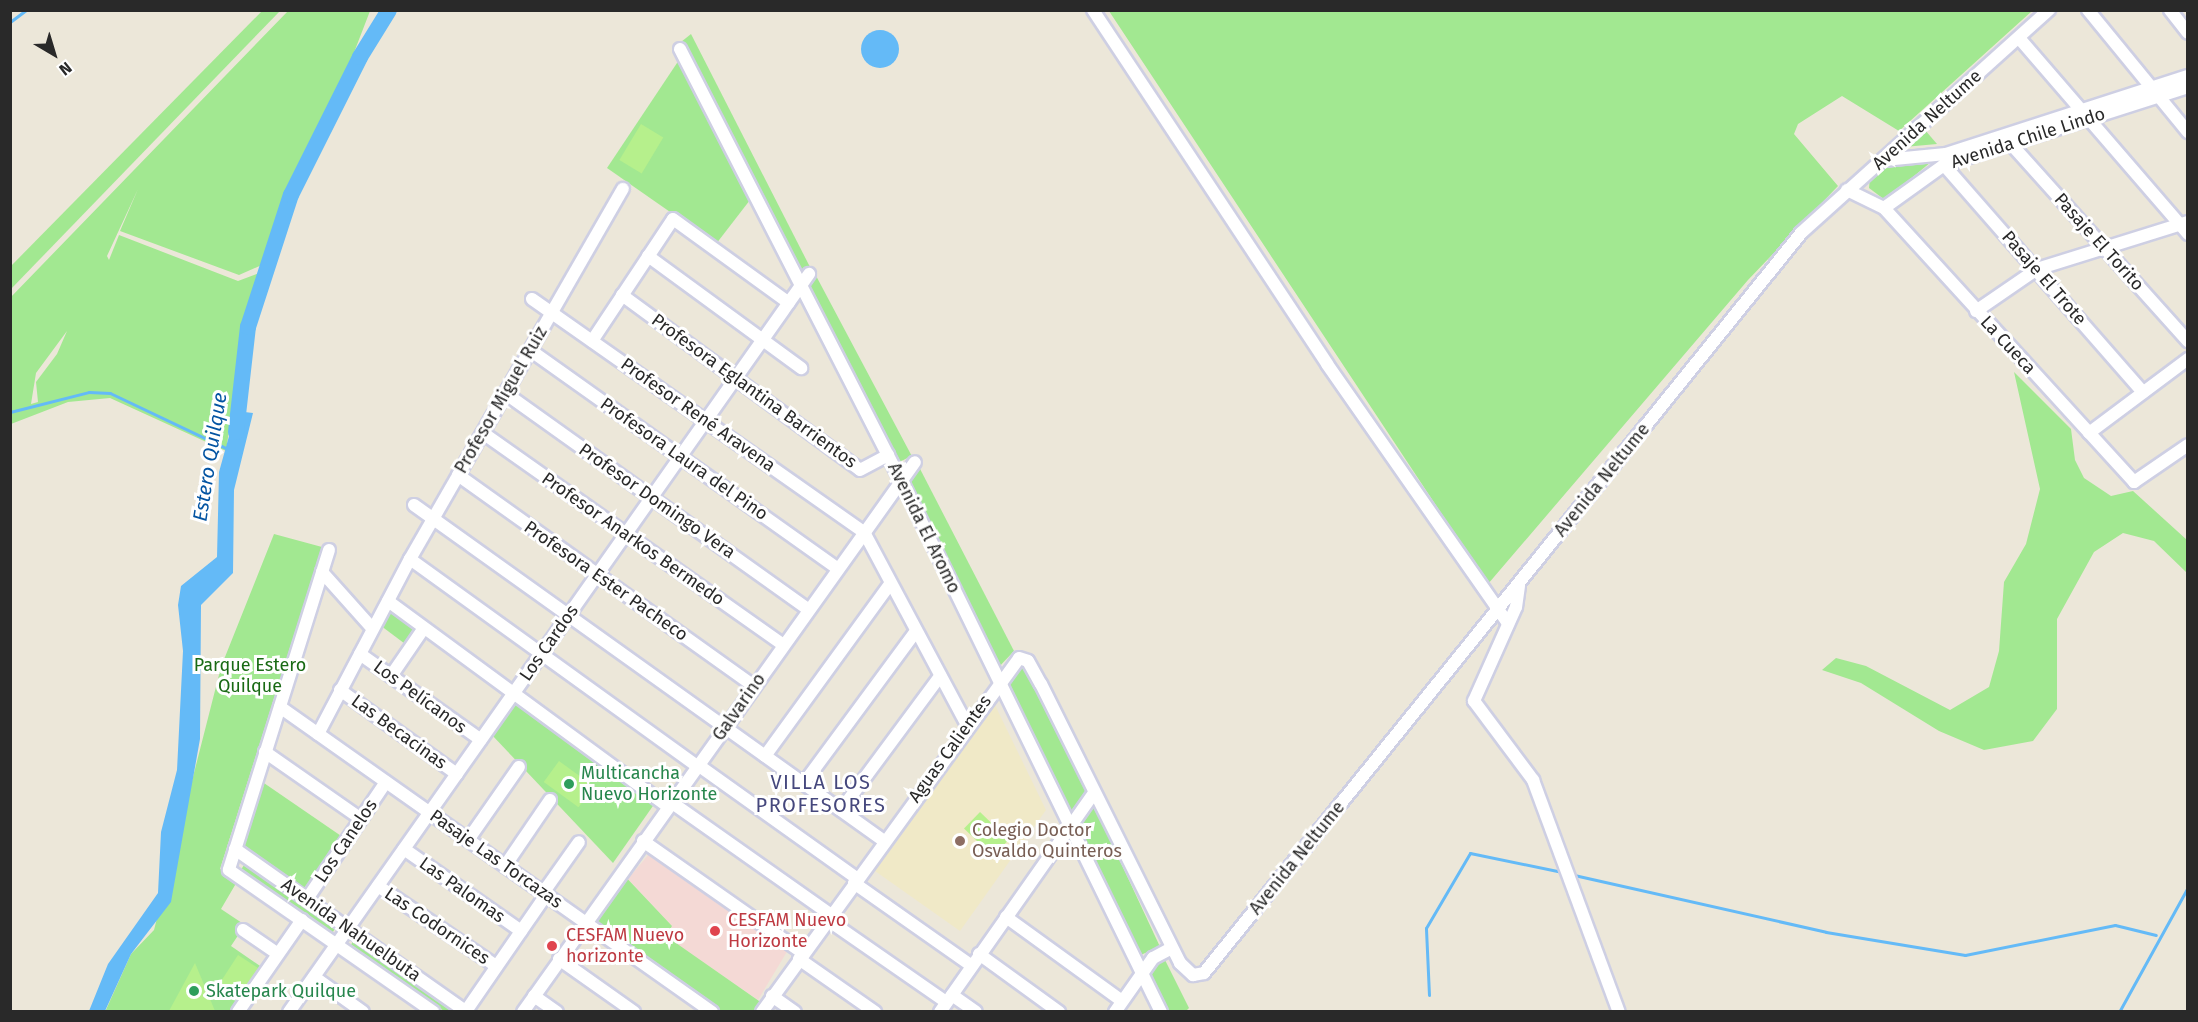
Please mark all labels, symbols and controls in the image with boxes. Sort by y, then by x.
north arrow [24,24,84,84]
text: N [55,58,75,79]
street label: Avenida Neltume [1868,65,1986,175]
street label: Avenida Chile Lindo [1948,103,2108,173]
street label: Pasaje El Torito [2050,189,2148,295]
street label: Pasaje El Trote [1997,226,2091,330]
street label: Profesora Eglantina Barrientos [647,309,861,473]
street label: La Cueca [1976,311,2040,379]
street label: Profesor Miguel Ruiz [450,323,552,477]
street label: Profesor René Aravena [616,353,780,477]
water label: Estero Quilque [188,391,232,523]
street label: Profesora Laura del Pino [596,393,772,525]
street label: Avenida Neltume [1550,419,1654,541]
street label: Profesor Domingo Vera [575,439,739,563]
street label: Avenida El Aromo [883,459,965,597]
street label: Profesor Anarkos Bermedo [538,468,728,610]
street label: Profesora Ester Pacheco [520,516,692,646]
street label: Los Cardos [515,601,583,685]
park label: Parque Estero Quilque [194,655,306,698]
street label: Los Pelícanos [369,656,471,738]
street label: Galvarino [708,669,770,745]
street label: Las Becacinas [347,690,451,774]
street label: Aguas Calientes [904,691,996,807]
place label: Multicancha Nuevo Horizonte [581,763,717,806]
district label: VILLA LOS PROFESORES [756,770,886,817]
marker: Multicancha Nuevo Horizonte [562,777,576,791]
street label: Los Canelos [310,795,382,887]
street label: Avenida Neltume [1245,797,1349,919]
street label: Pasaje Las Torcazas [425,805,567,913]
place label: Colegio Doctor Osvaldo Quinteros [972,820,1122,862]
marker: Colegio Doctor Osvaldo Quinteros [953,834,967,848]
street label: Las Palomas [415,853,509,927]
street label: Avenida Nahuelbuta [277,874,425,986]
street label: Las Codornices [380,883,494,969]
place label: CESFAM Nuevo Horizonte [728,910,846,952]
marker: CESFAM Nuevo Horizonte [706,922,724,940]
place label: CESFAM Nuevo horizonte [566,925,684,968]
marker: CESFAM Nuevo horizonte [543,937,561,955]
place label: Skatepark Quilque [206,980,356,1002]
marker: Skatepark Quilque [187,984,201,998]

